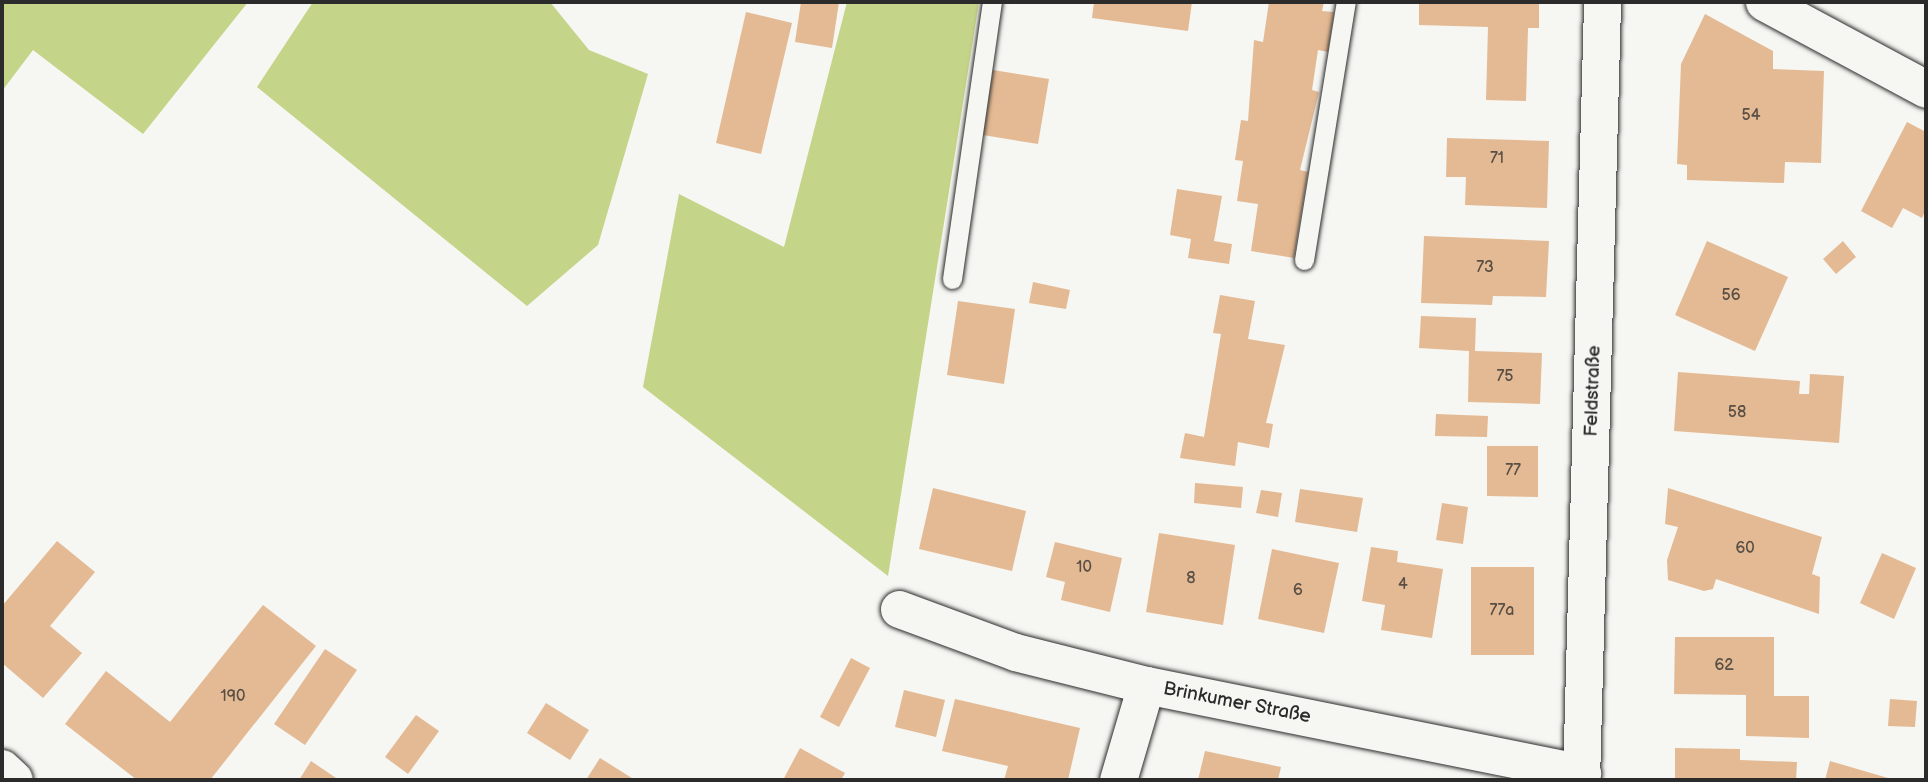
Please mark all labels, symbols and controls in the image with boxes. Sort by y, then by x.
house number: 54 [1742,106,1760,126]
house number: 71 [1490,149,1504,169]
house number: 73 [1476,258,1494,278]
house number: 56 [1722,286,1740,306]
street label: Feldstraße [1580,345,1606,437]
house number: 75 [1496,367,1514,387]
house number: 58 [1728,403,1746,423]
house number: 77 [1505,461,1521,481]
house number: 60 [1735,539,1755,559]
house number: 10 [1076,558,1092,578]
house number: 8 [1186,569,1196,589]
house number: 4 [1398,575,1408,595]
house number: 6 [1293,581,1303,601]
house number: 77a [1490,601,1514,621]
house number: 62 [1714,656,1734,676]
street label: Brinkumer Straße [1161,677,1313,729]
house number: 190 [221,687,245,707]

